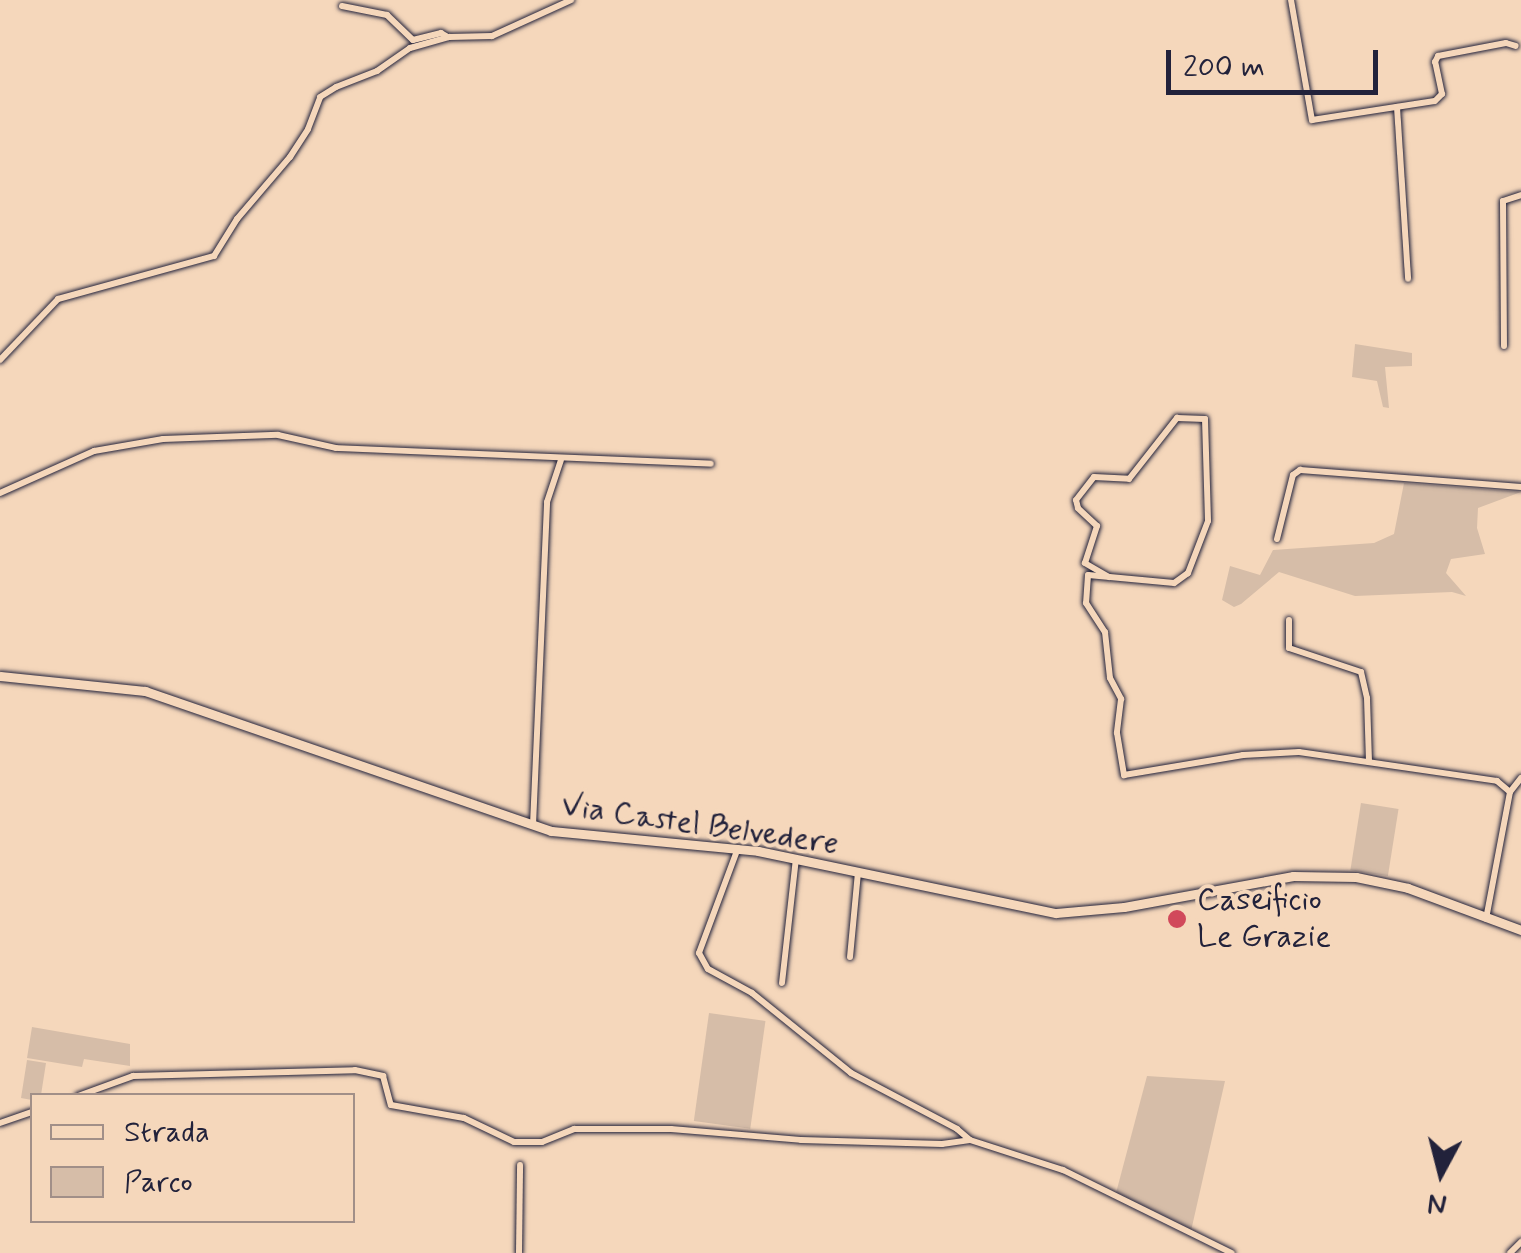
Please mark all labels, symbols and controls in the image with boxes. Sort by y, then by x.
scale bar [1171,30,1384,92]
text: 200 m [1183,48,1265,87]
street label: Via Castel Belvedere [562,787,838,863]
place label: Caseificio Le Grazie [1197,882,1331,957]
marker: Caseificio Le Grazie [1166,908,1188,930]
legend [30,1093,355,1223]
text: Strada [124,1113,210,1152]
north arrow [1391,1123,1491,1223]
text: Parco [124,1163,193,1202]
text: N [1426,1184,1449,1223]

